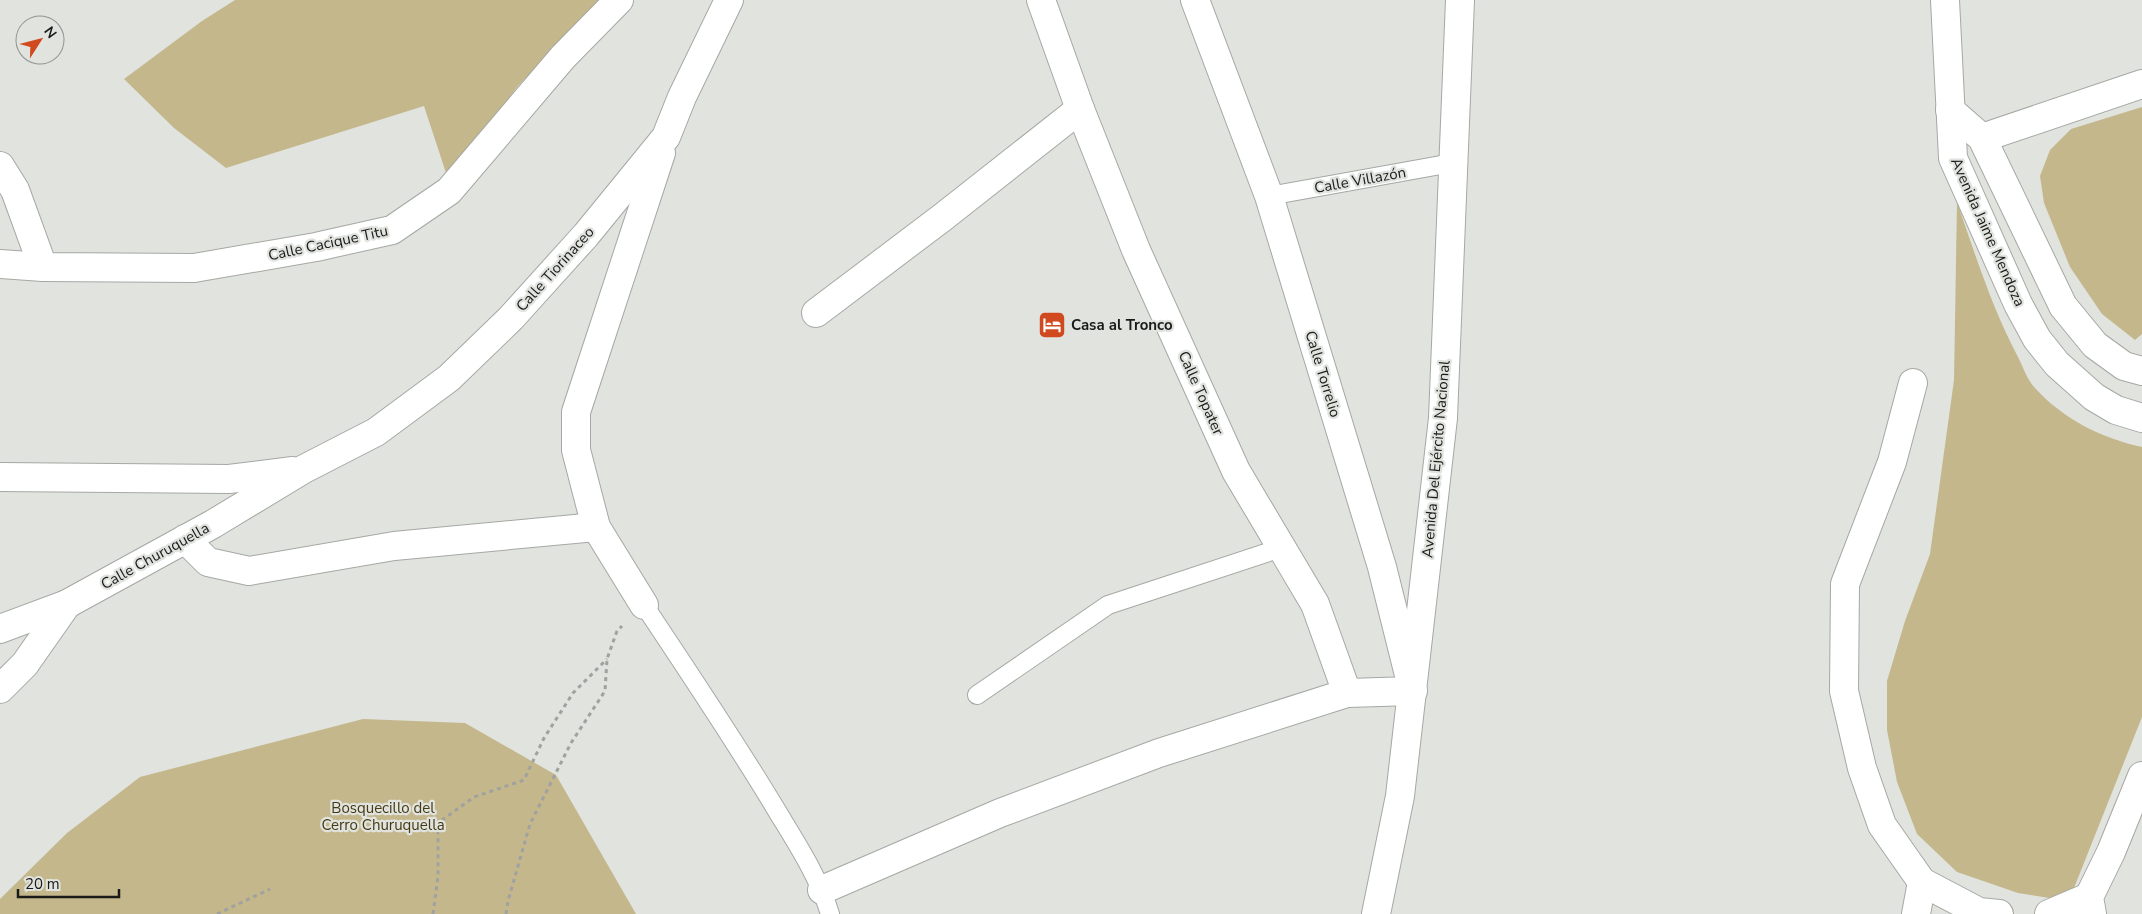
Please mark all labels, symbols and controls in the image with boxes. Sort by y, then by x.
north arrow [15,15,65,65]
text: N [39,23,61,42]
street label: Avenida Jaime Mendoza [1946,154,2030,310]
street label: Calle Villazón [1313,162,1407,198]
street label: Calle Cacique Titu [266,221,390,265]
street label: Calle Tiorinaceo [512,222,598,316]
hotel icon: Casa al Tronco [1037,310,1067,340]
place label: Casa al Tronco [1071,315,1173,335]
street label: Calle Torrelio [1300,328,1346,420]
street label: Calle Topater [1174,348,1229,439]
street label: Avenida Del Ejército Nacional [1417,359,1455,559]
street label: Calle Churuquella [97,518,213,594]
park label: Bosquecillo del Cerro Churuquella [321,798,445,835]
scale bar [18,866,119,898]
text: 20 m [25,874,60,894]

